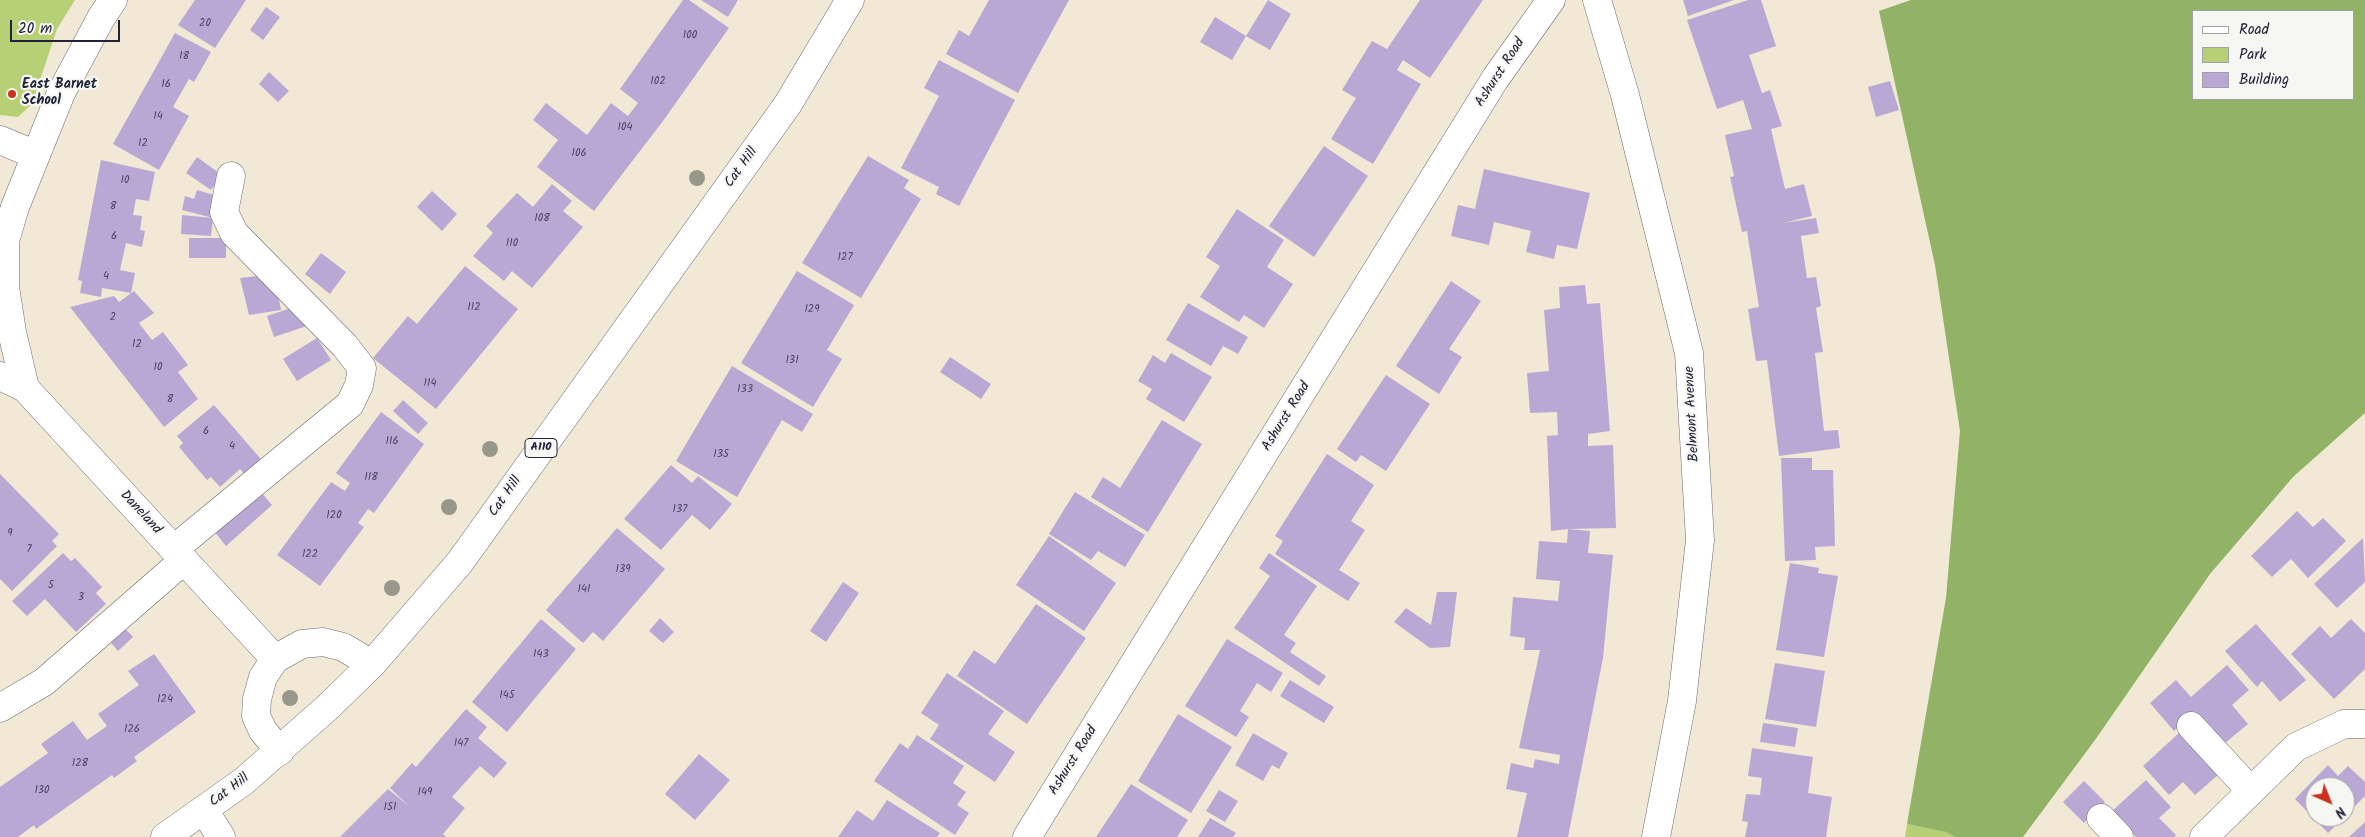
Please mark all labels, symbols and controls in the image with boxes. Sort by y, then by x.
scale bar [12,10,122,42]
legend [2192,10,2355,100]
text: 20 m [18,17,52,41]
house number: 20 [199,17,211,31]
text: Road [2239,18,2269,42]
house number: 100 [683,29,697,43]
street label: Ashurst Road [1473,36,1529,110]
text: Park [2239,43,2266,67]
house number: 18 [179,50,189,64]
text: Building [2239,68,2289,92]
house number: 102 [650,75,666,89]
place label: East Barnet School [22,78,97,110]
house number: 16 [161,78,171,92]
marker: East Barnet School [6,88,18,100]
house number: 14 [153,110,163,124]
house number: 104 [617,121,633,135]
house number: 12 [138,137,148,151]
street label: Cat Hill [722,145,762,191]
house number: 106 [571,147,587,161]
house number: 10 [121,174,129,188]
house number: 8 [110,200,116,214]
house number: 108 [534,212,550,226]
house number: 6 [111,230,117,244]
house number: 110 [506,237,518,251]
house number: 127 [838,251,852,265]
house number: 4 [103,270,109,284]
house number: 112 [467,301,481,315]
house number: 129 [804,303,820,317]
house number: 2 [110,311,116,325]
house number: 12 [132,338,142,352]
house number: 131 [785,354,799,368]
house number: 10 [154,361,162,375]
street label: Belmont Avenue [1682,366,1704,462]
house number: 114 [424,377,436,391]
street label: Ashurst Road [1259,379,1315,455]
house number: 133 [737,383,753,397]
house number: 8 [167,393,173,407]
house number: 6 [203,425,209,439]
house number: 116 [385,435,399,449]
road number: A110 [525,438,557,458]
house number: 4 [229,440,235,454]
house number: 135 [713,448,729,462]
house number: 118 [364,471,378,485]
street label: Cat Hill [486,474,526,520]
street label: Daneland [116,488,164,538]
house number: 137 [673,503,687,517]
house number: 120 [326,509,342,523]
house number: 9 [7,527,13,541]
house number: 7 [26,543,32,557]
house number: 122 [302,548,318,562]
house number: 139 [615,563,631,577]
house number: 5 [48,579,54,593]
house number: 141 [578,583,590,597]
house number: 3 [78,591,84,605]
house number: 143 [533,648,549,662]
house number: 145 [499,689,515,703]
house number: 124 [157,693,173,707]
house number: 126 [124,723,140,737]
street label: Ashurst Road [1046,723,1102,799]
house number: 147 [454,737,468,751]
house number: 128 [72,757,88,771]
street label: Cat Hill [207,771,253,811]
north arrow [2305,777,2355,827]
house number: 130 [34,784,50,798]
house number: 149 [418,786,432,800]
house number: 151 [384,801,396,815]
text: N [2329,801,2351,823]

